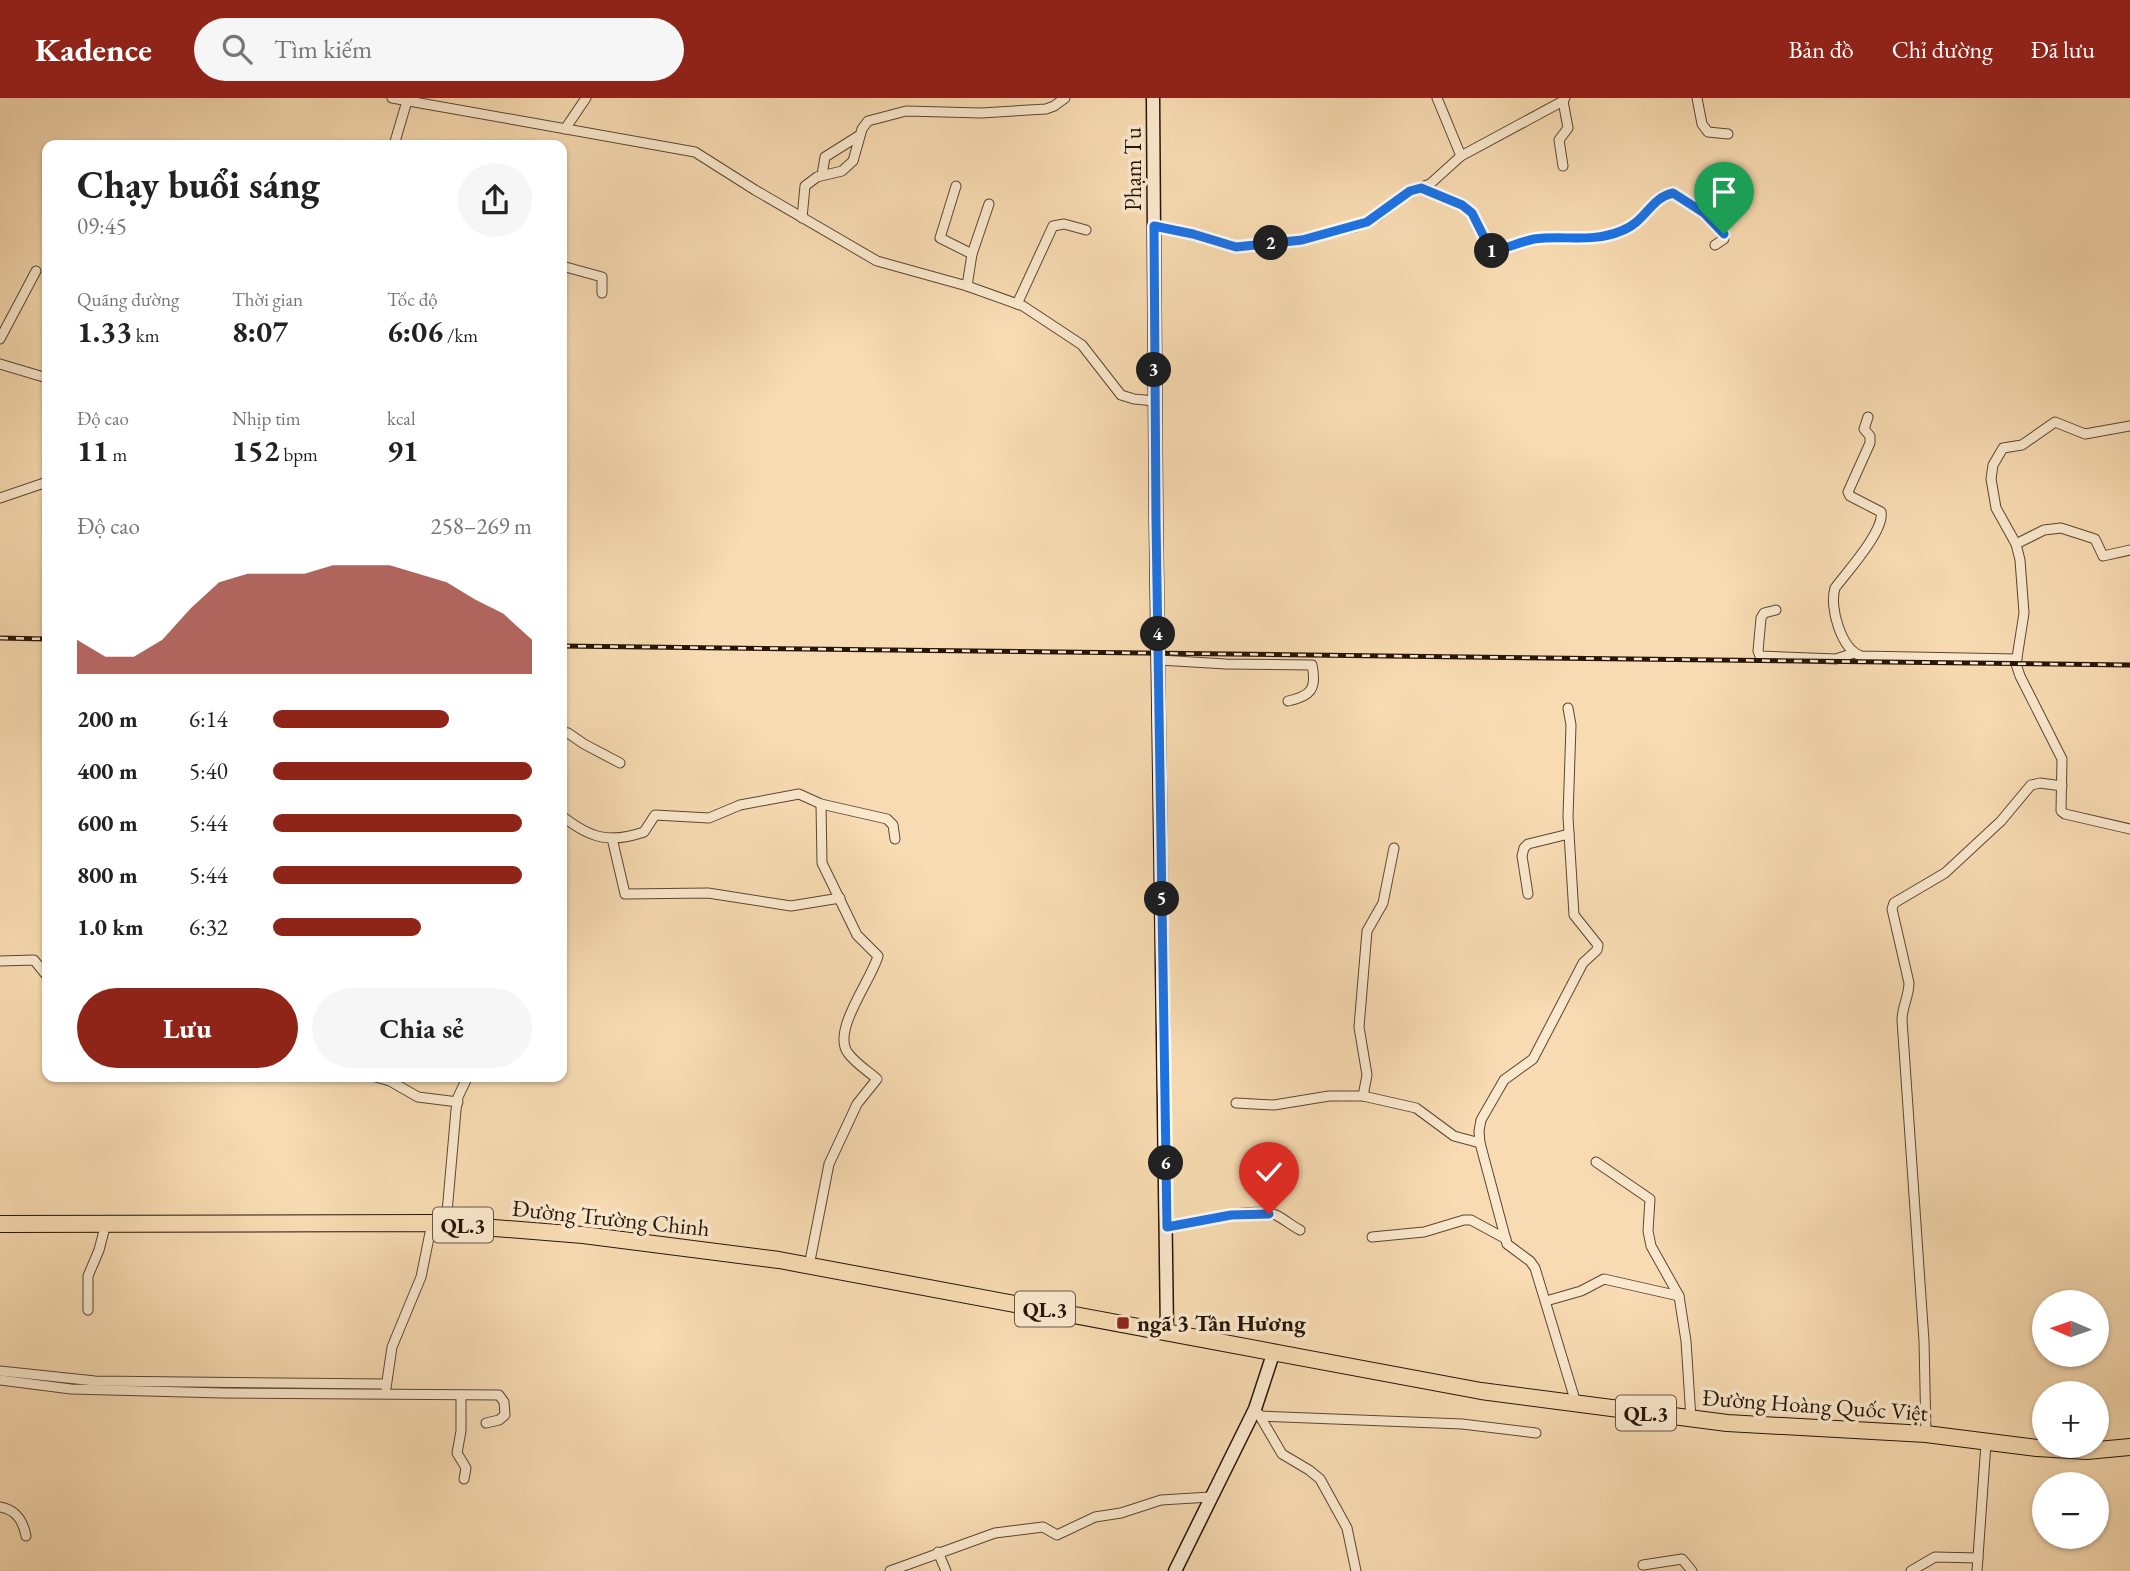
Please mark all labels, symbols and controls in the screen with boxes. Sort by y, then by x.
search box [194,18,684,81]
text: Kadence [35,28,152,71]
icon: search [218,30,256,68]
text: Tìm kiếm [274,32,372,66]
text: Bản đồ [1789,34,1854,65]
text: Chỉ đường [1892,34,1993,65]
text: Đã lưu [2031,34,2095,65]
street label: Phạm Tu [1118,127,1148,211]
text: Chạy buổi sáng [77,160,320,209]
pin [1694,162,1754,234]
button: share [458,163,532,237]
icon: arrive [1705,173,1743,211]
text: 09:45 [77,211,127,241]
pin: 2 [1254,226,1288,260]
text: 2 [1265,230,1276,255]
pin: 1 [1474,234,1510,268]
text: 1 [1486,238,1497,263]
text: Quãng đường [77,287,179,312]
text: Thời gian [232,287,303,312]
text: Tốc độ [387,287,438,312]
text: 1.33 [77,312,132,351]
text: 8:07 [232,312,288,351]
text: 6:06 [387,312,443,351]
text: km [132,323,160,348]
text: /km [443,323,478,348]
pin: 3 [1136,352,1172,388]
text: 3 [1148,357,1159,382]
text: Độ cao [77,406,129,431]
text: Nhịp tim [232,406,301,431]
text: kcal [387,406,416,431]
text: 11 [77,431,109,470]
text: 152 [232,431,280,470]
text: 91 [387,431,419,470]
text: m [109,442,127,467]
text: bpm [280,442,318,467]
text: Độ cao [77,511,140,541]
text: 258–269 m [431,511,532,541]
pin: 4 [1140,616,1176,652]
text: 4 [1152,621,1163,646]
text: 200 m [77,704,138,734]
text: 6:14 [189,704,228,734]
text: 400 m [77,756,138,786]
text: 5:40 [189,756,228,786]
text: 600 m [77,808,138,838]
text: 5:44 [189,808,228,838]
text: 800 m [77,860,138,890]
text: 5:44 [189,860,228,890]
pin: 5 [1144,882,1180,916]
text: 5 [1156,886,1167,911]
text: 1.0 km [77,912,144,942]
text: 6:32 [189,912,228,942]
button: Lưu [77,988,298,1068]
button: Chia sẻ [312,988,532,1068]
pin [1239,1142,1299,1214]
pin: 6 [1148,1146,1184,1180]
text: 6 [1160,1150,1171,1175]
icon: check [1250,1153,1288,1191]
street label: Đường Trường Chinh [511,1193,711,1243]
road number: QL.3 [433,1208,493,1242]
north arrow [2032,1290,2109,1367]
map controls [2032,1290,2109,1549]
road number: QL.3 [1015,1292,1075,1326]
place label: ngã 3 Tân Hương [1137,1308,1306,1338]
marker: ngã 3 Tân Hương [1115,1315,1131,1331]
button: + [2032,1381,2109,1458]
street label: Đường Hoàng Quốc Việt [1701,1382,1930,1428]
road number: QL.3 [1616,1396,1676,1430]
button: − [2032,1472,2109,1549]

